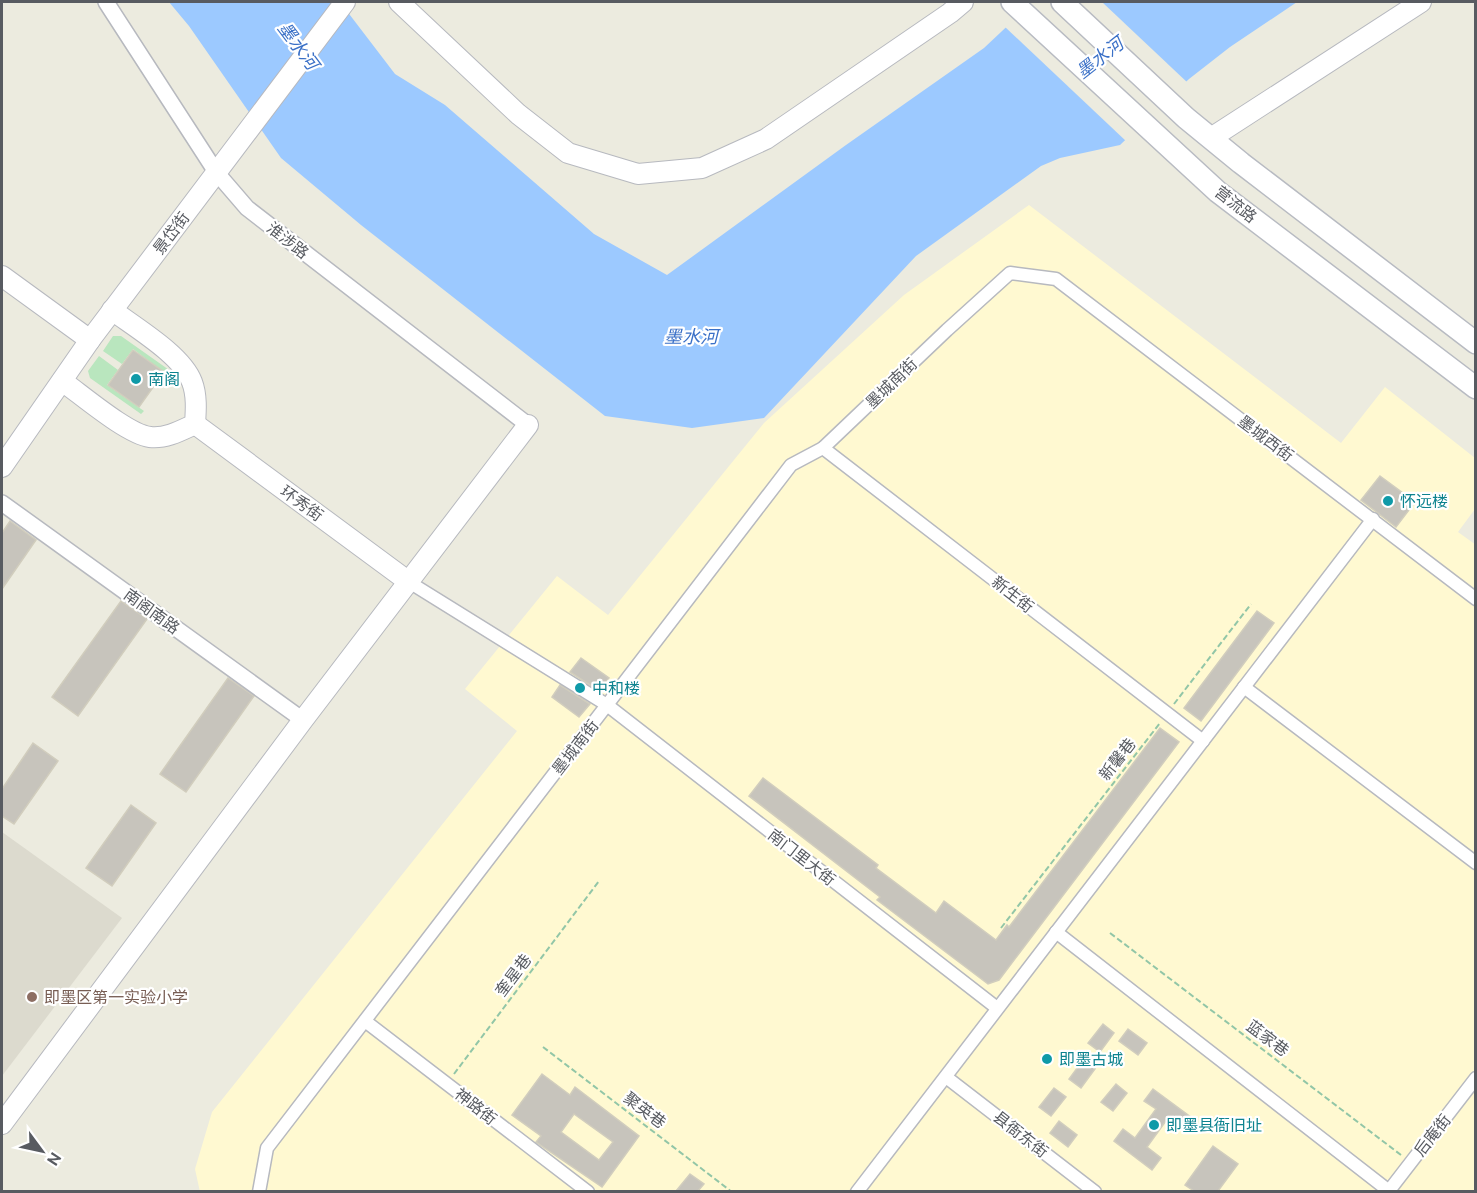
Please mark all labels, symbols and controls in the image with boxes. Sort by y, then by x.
water label: 墨水河 [275,18,325,75]
water label: 墨水河 [1072,31,1129,82]
street label: 营流路 [1212,182,1260,226]
street label: 景岱街 [149,208,193,258]
street label: 淮涉路 [264,218,312,262]
water label: 墨水河 [664,326,721,346]
street label: 墨城南街 [862,354,920,412]
place label: 南阁 [148,370,180,388]
marker: 南阁 [129,372,143,386]
street label: 墨城西街 [1235,412,1297,464]
street label: 环秀街 [277,482,327,524]
place label: 怀远楼 [1400,492,1448,510]
marker: 怀远楼 [1381,494,1395,508]
street label: 新生街 [989,572,1037,616]
street label: 南阁南路 [121,585,183,637]
place label: 中和楼 [592,679,640,697]
marker: 中和楼 [573,681,587,695]
street label: 墨城南街 [548,716,602,778]
street label: 新馨巷 [1095,735,1139,783]
street label: 南门里大街 [765,825,839,889]
street label: 奎星巷 [491,950,535,1000]
place label: 即墨区第一实验小学 [44,988,188,1006]
marker: 即墨区第一实验小学 [25,990,39,1004]
street label: 蓝家巷 [1243,1016,1293,1060]
place label: 即墨古城 [1059,1050,1123,1068]
marker: 即墨古城 [1040,1052,1054,1066]
street label: 神路街 [452,1084,500,1128]
street label: 聚英巷 [620,1088,670,1132]
street label: 县衙东街 [990,1107,1052,1161]
street label: 后庵街 [1410,1111,1454,1159]
place label: 即墨县衙旧址 [1166,1116,1262,1134]
marker: 即墨县衙旧址 [1147,1118,1161,1132]
north arrow [12,1121,72,1181]
text: N [44,1149,65,1169]

